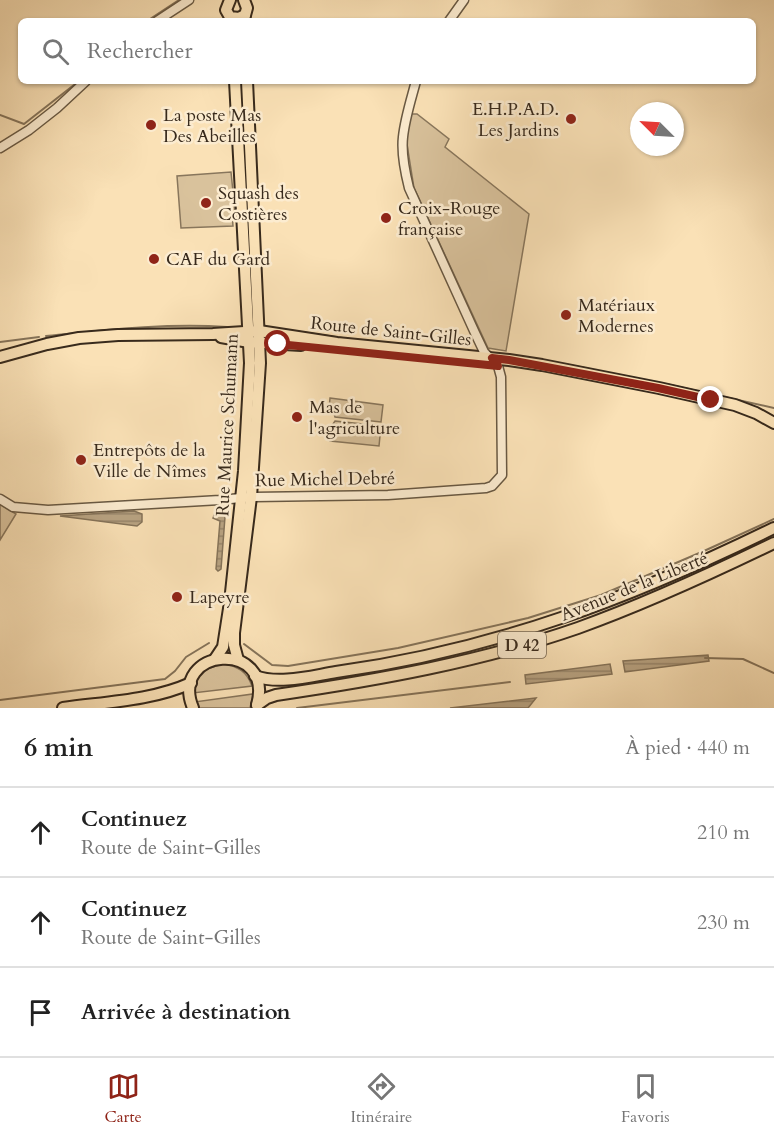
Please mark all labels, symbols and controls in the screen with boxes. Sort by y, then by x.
search box [18,18,756,84]
icon: search [39,35,72,68]
text: Rechercher [87,36,192,66]
place label: E.H.P.A.D. Les Jardins [472,97,559,143]
north arrow [630,102,684,156]
place label: La poste Mas Des Abeilles [163,103,261,149]
marker: E.H.P.A.D. Les Jardins [564,112,578,126]
marker: La poste Mas Des Abeilles [144,118,158,132]
place label: Squash des Costières [218,181,299,227]
marker: Squash des Costières [199,196,213,210]
place label: Croix-Rouge française [398,196,500,242]
marker: Croix-Rouge française [379,211,393,225]
place label: CAF du Gard [166,247,271,272]
marker: CAF du Gard [147,252,161,266]
place label: Matériaux Modernes [578,293,655,339]
marker: Matériaux Modernes [559,308,573,322]
street label: Route de Saint-Gilles [309,311,473,352]
route start [264,330,290,356]
street label: Rue Maurice Schumann [210,332,245,517]
route end [697,386,723,412]
place label: Mas de l'agriculture [309,395,400,441]
marker: Mas de l'agriculture [290,410,304,424]
place label: Entrepôts de la Ville de Nîmes [93,438,206,484]
marker: Entrepôts de la Ville de Nîmes [74,453,88,467]
street label: Rue Michel Debré [255,466,395,493]
street label: Avenue de la Liberté [557,545,712,627]
place label: Lapeyre [189,585,250,610]
marker: Lapeyre [170,590,184,604]
road number: D 42 [498,632,546,658]
text: 6 min [24,730,93,765]
text: À pied · 440 m [626,734,750,761]
text: Continuez [81,804,187,834]
icon: ahead [24,816,57,849]
text: 210 m [697,819,750,846]
text: Route de Saint-Gilles [81,834,261,861]
text: Continuez [81,894,187,924]
icon: ahead [24,906,57,939]
text: 230 m [697,909,750,936]
text: Route de Saint-Gilles [81,924,261,951]
icon: arrive [24,996,57,1029]
text: Arrivée à destination [81,997,291,1027]
tab: Carte [104,1070,142,1128]
tab: Itinéraire [351,1070,412,1128]
tab: Favoris [621,1070,670,1128]

